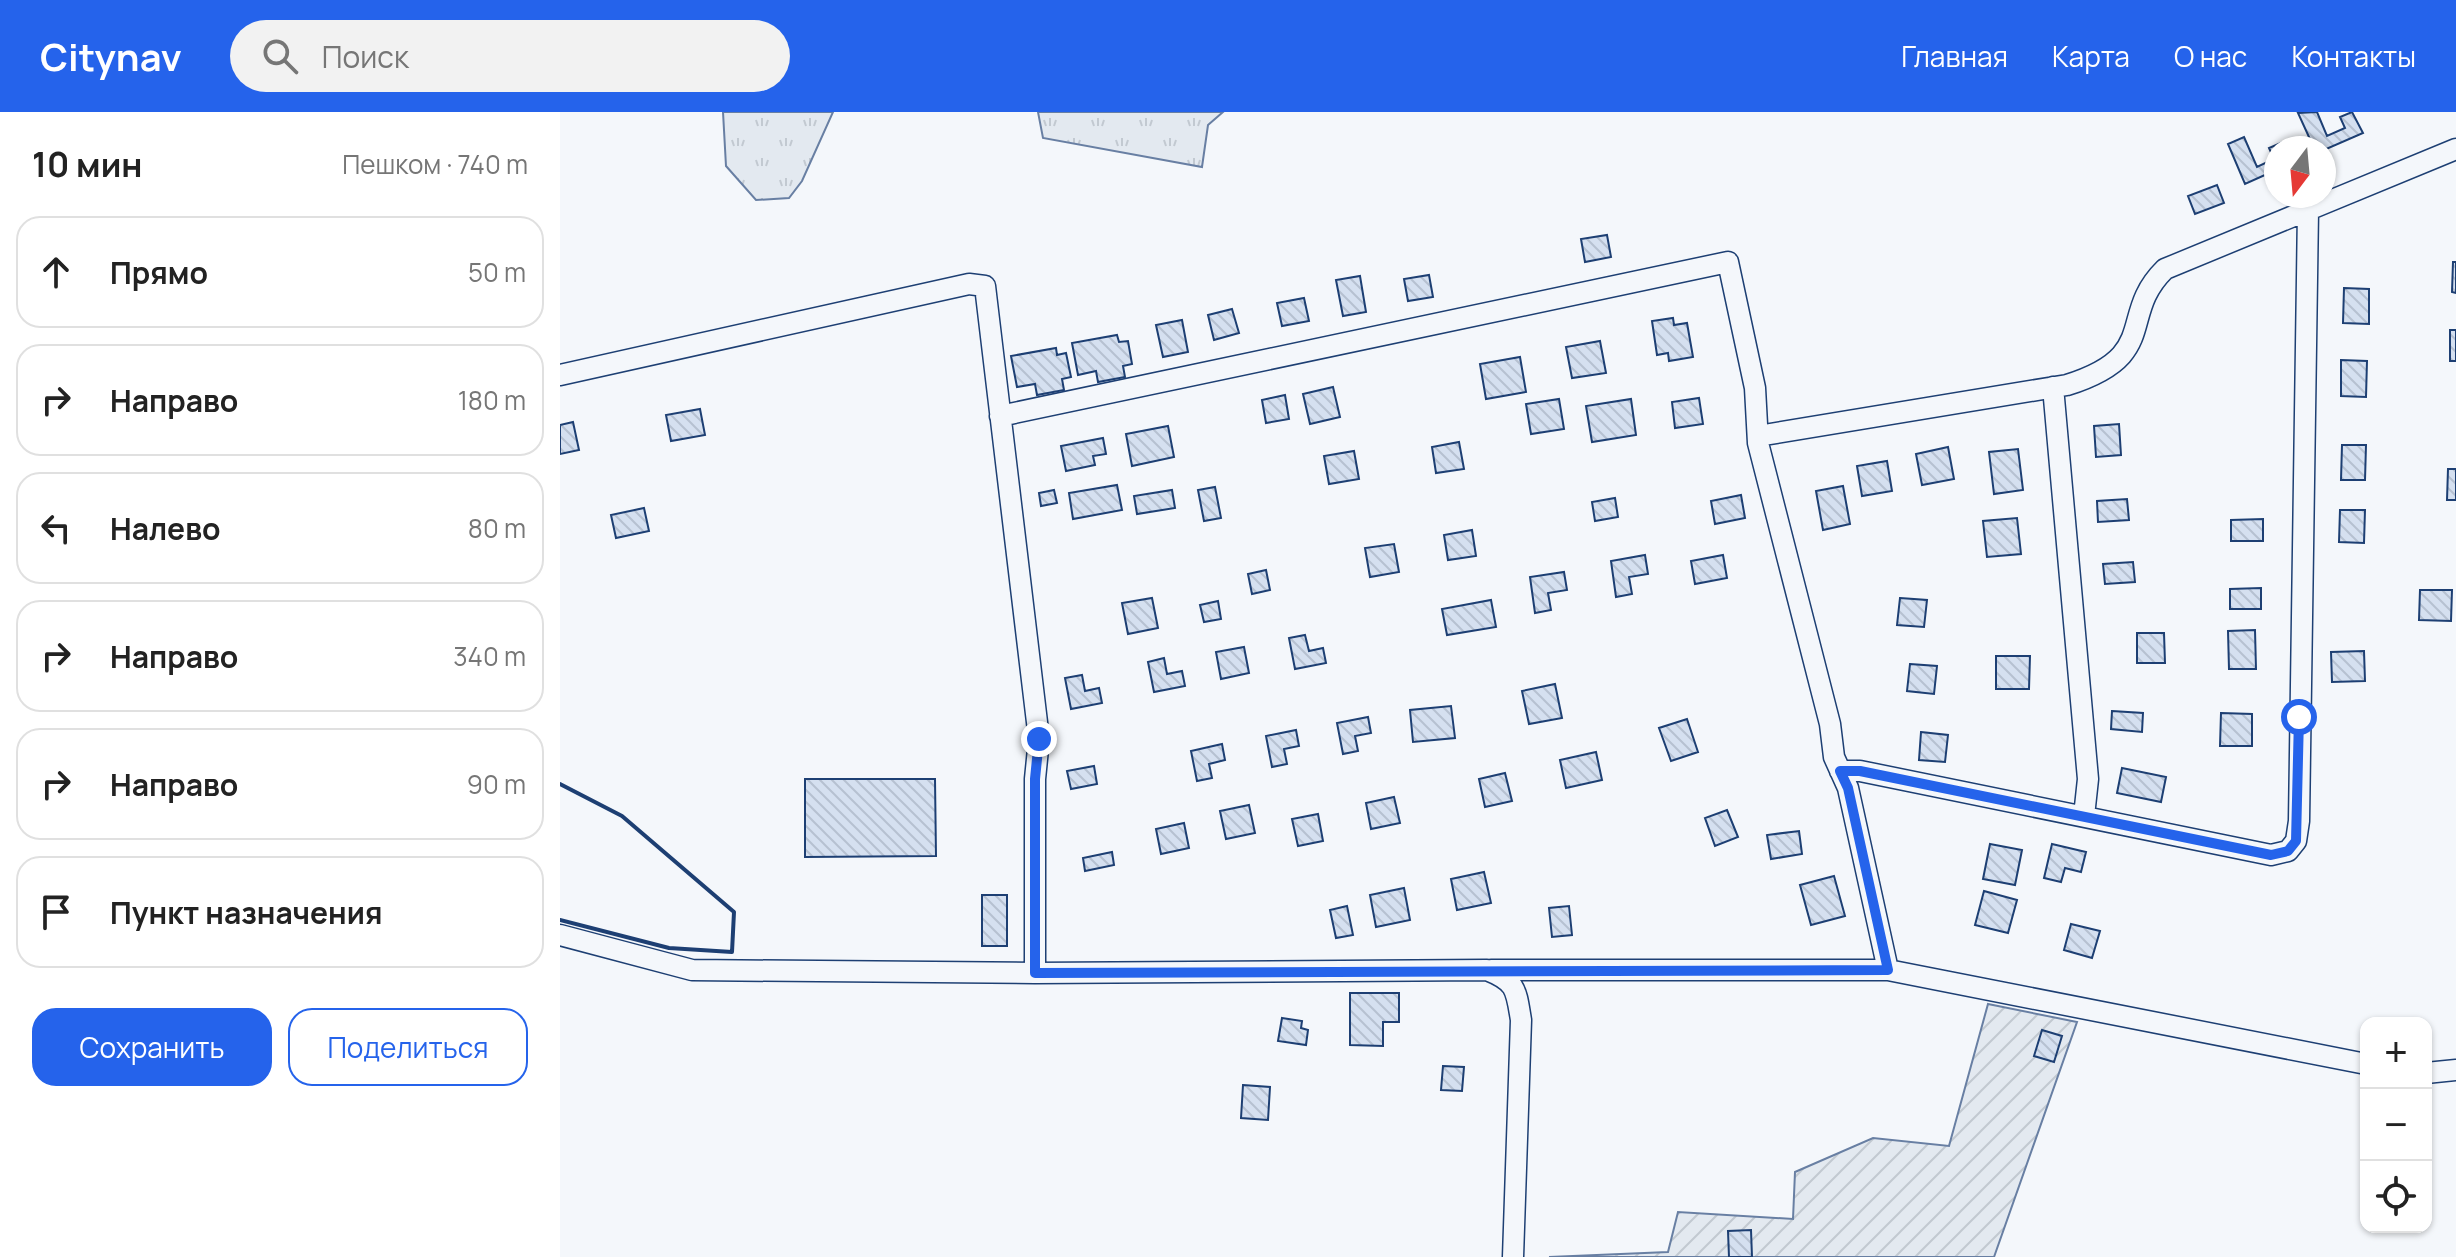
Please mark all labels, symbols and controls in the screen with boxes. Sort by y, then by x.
search box [230,20,790,92]
text: Citynav [40,30,182,82]
icon: search [258,34,302,78]
text: Поиск [322,36,409,77]
text: Главная [1901,37,2008,75]
text: Карта [2052,37,2130,75]
text: О нас [2174,37,2247,75]
text: Контакты [2291,37,2416,75]
north arrow [2264,136,2336,208]
text: 10 мин [32,141,143,187]
text: Пешком · 740 m [342,146,528,182]
icon: ahead [34,250,78,294]
text: Прямо [110,252,208,293]
text: 50 m [468,254,526,290]
icon: right [34,378,78,422]
text: Направо [110,380,238,421]
text: 180 m [458,382,526,418]
icon: left [34,506,78,550]
text: Налево [110,508,220,549]
text: 80 m [468,510,526,546]
icon: right [34,634,78,678]
text: Направо [110,636,238,677]
text: 340 m [453,638,526,674]
route start [2281,699,2317,735]
route end [1021,721,1057,757]
icon: right [34,762,78,806]
text: Направо [110,764,238,805]
text: 90 m [467,766,526,802]
icon: arrive [34,890,78,934]
text: Пункт назначения [110,892,383,933]
button: Сохранить [32,1008,272,1086]
button: Поделиться [288,1008,528,1086]
map controls [2360,1017,2432,1233]
button: + [2360,1017,2432,1089]
button: − [2360,1089,2432,1161]
button: locate [2360,1161,2432,1233]

